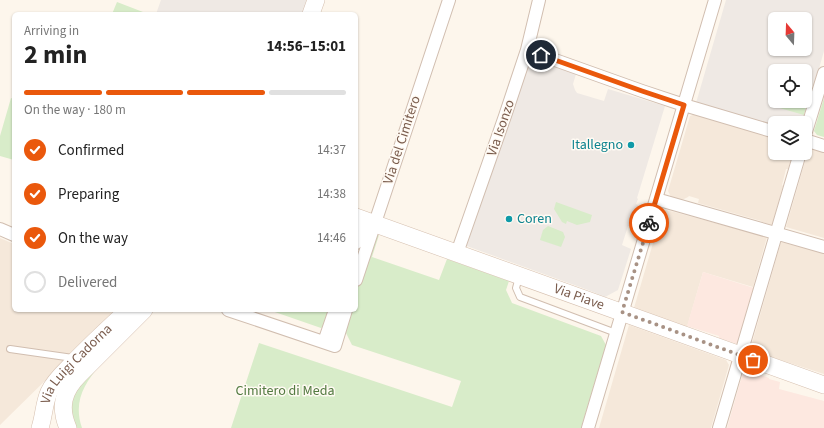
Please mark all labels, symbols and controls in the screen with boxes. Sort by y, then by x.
north arrow [768,12,812,56]
map controls [768,12,812,160]
text: Arriving in [24,22,79,40]
text: 2 min [24,36,87,73]
text: 14:56–15:01 [266,36,346,57]
pin [524,38,558,72]
icon: home [530,44,552,66]
button: locate [768,64,812,108]
street label: Via del Cimitero [378,93,426,187]
street label: Via Isonzo [482,97,520,159]
text: On the way · 180 m [24,101,126,119]
button: layers [768,116,812,160]
place label: Itallegno [572,135,623,155]
icon: check [24,139,46,161]
text: Confirmed [58,140,124,161]
marker: Itallegno [626,140,636,150]
text: 14:37 [317,141,346,159]
icon: check [24,183,46,205]
text: Preparing [58,184,119,205]
text: 14:38 [317,185,346,203]
courier [629,203,669,243]
place label: Coren [517,209,552,229]
icon: bike [638,212,660,234]
marker: Coren [504,214,514,224]
icon: check [24,227,46,249]
text: On the way [58,228,128,249]
text: 14:46 [317,229,346,247]
text: Delivered [58,272,117,293]
street label: Via Piave [551,279,607,315]
street label: Via Luigi Cadorna [36,320,117,406]
pin [736,343,770,377]
icon: bag [742,349,764,371]
park label: Cimitero di Meda [235,381,335,401]

